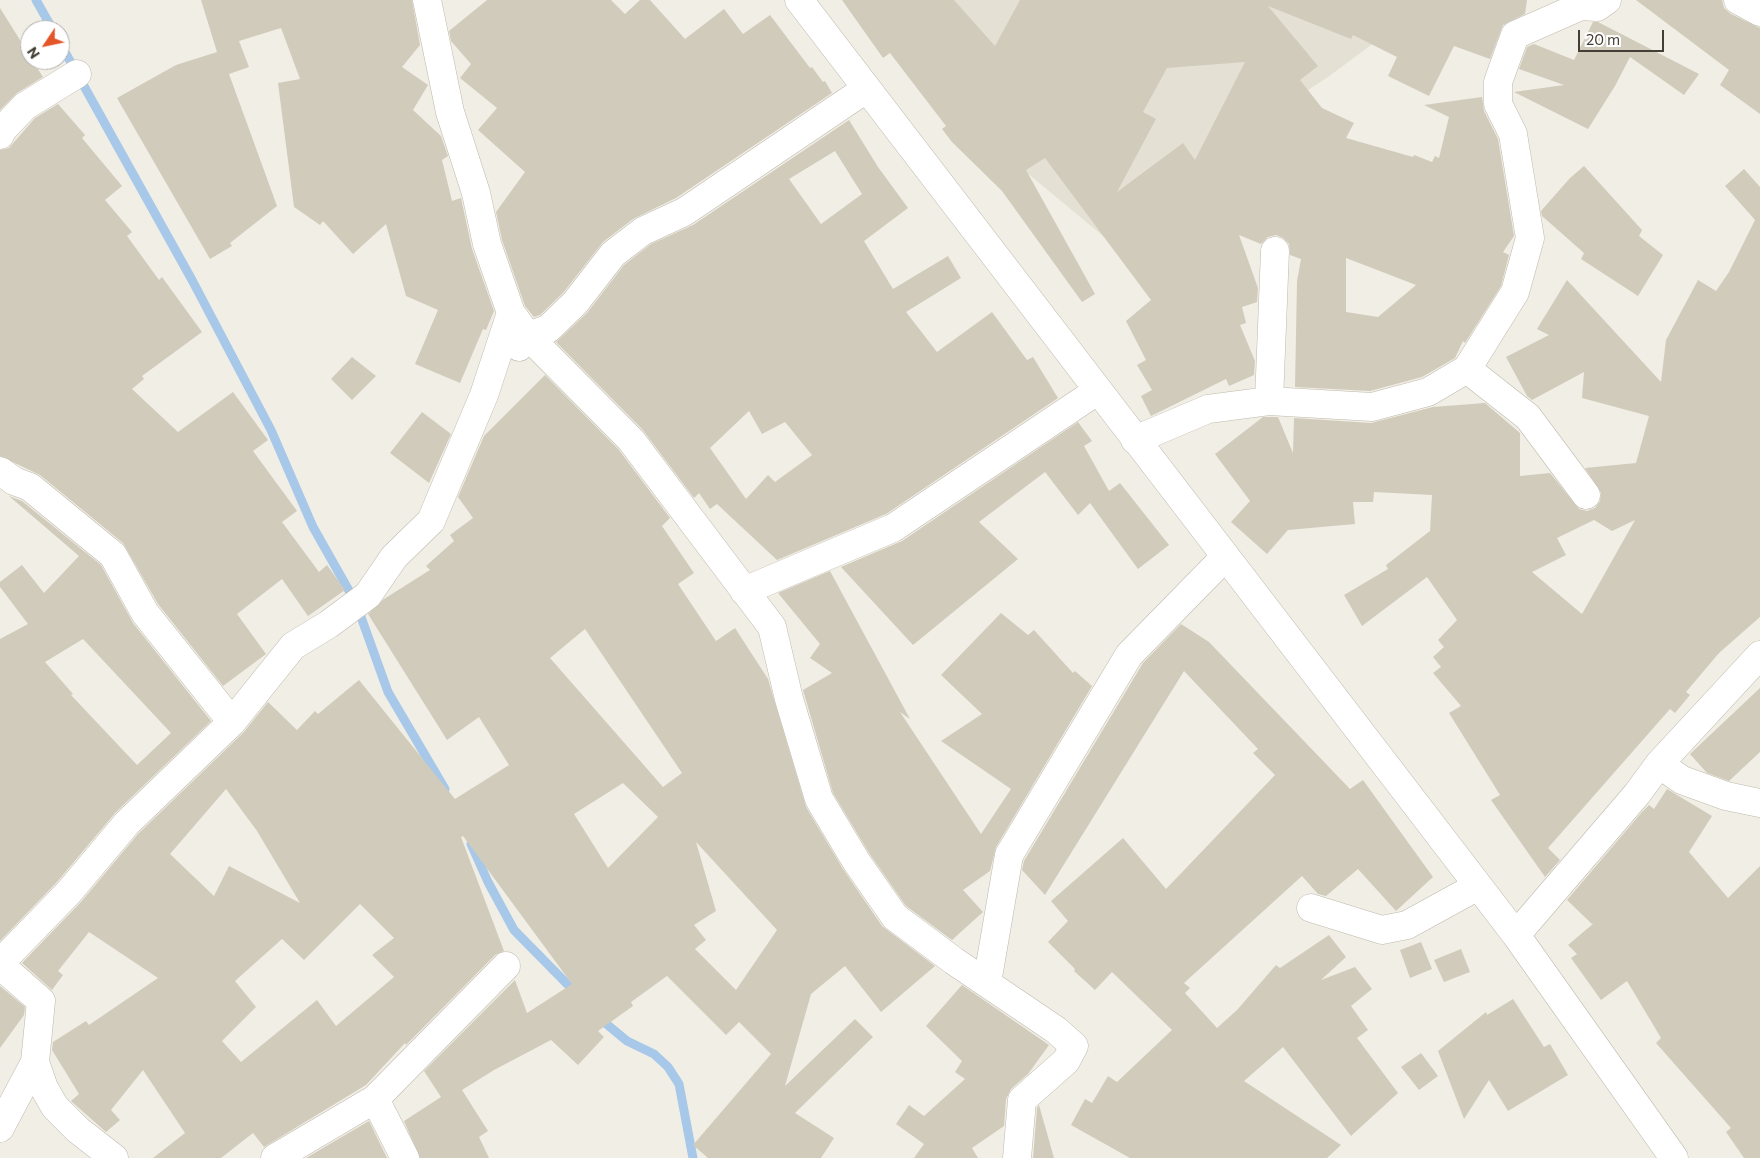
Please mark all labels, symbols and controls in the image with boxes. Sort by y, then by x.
north arrow [20,20,70,70]
scale bar [1580,20,1666,52]
text: 20 m [1586,30,1620,48]
text: N [23,44,43,62]

